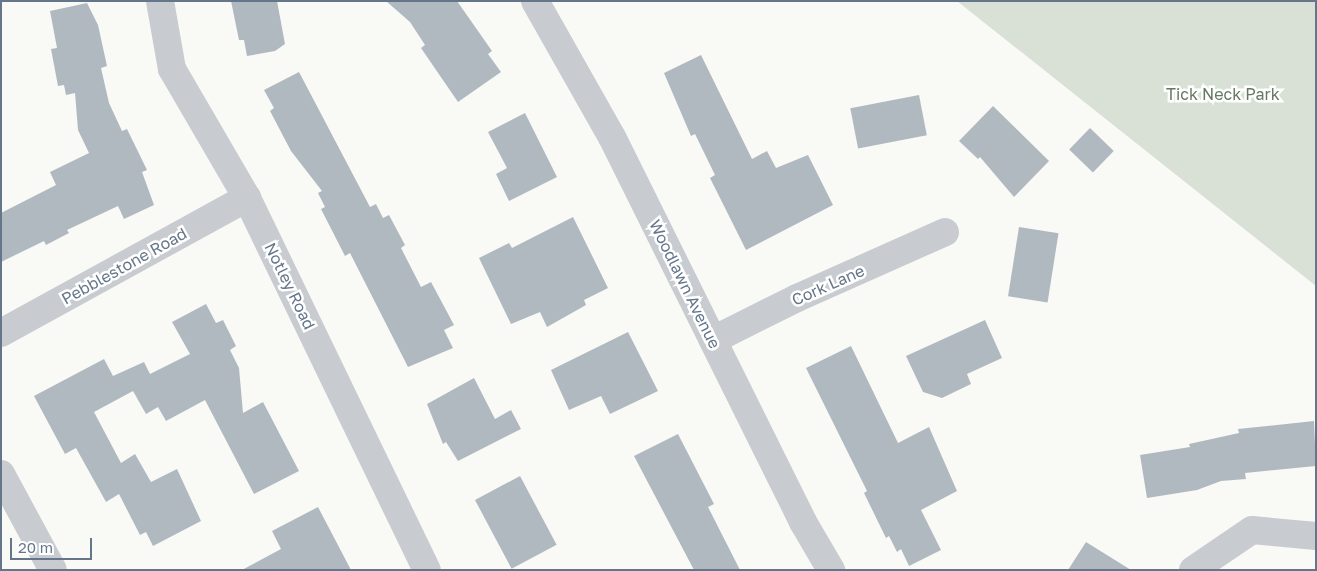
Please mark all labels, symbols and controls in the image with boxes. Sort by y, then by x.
park label: Tick Neck Park [1166,84,1280,104]
street label: Woodlawn Avenue [645,216,725,352]
street label: Pebblestone Road [58,224,190,308]
street label: Notley Road [261,239,319,333]
street label: Cork Lane [789,261,867,309]
scale bar [12,528,95,560]
text: 20 m [18,538,53,556]

